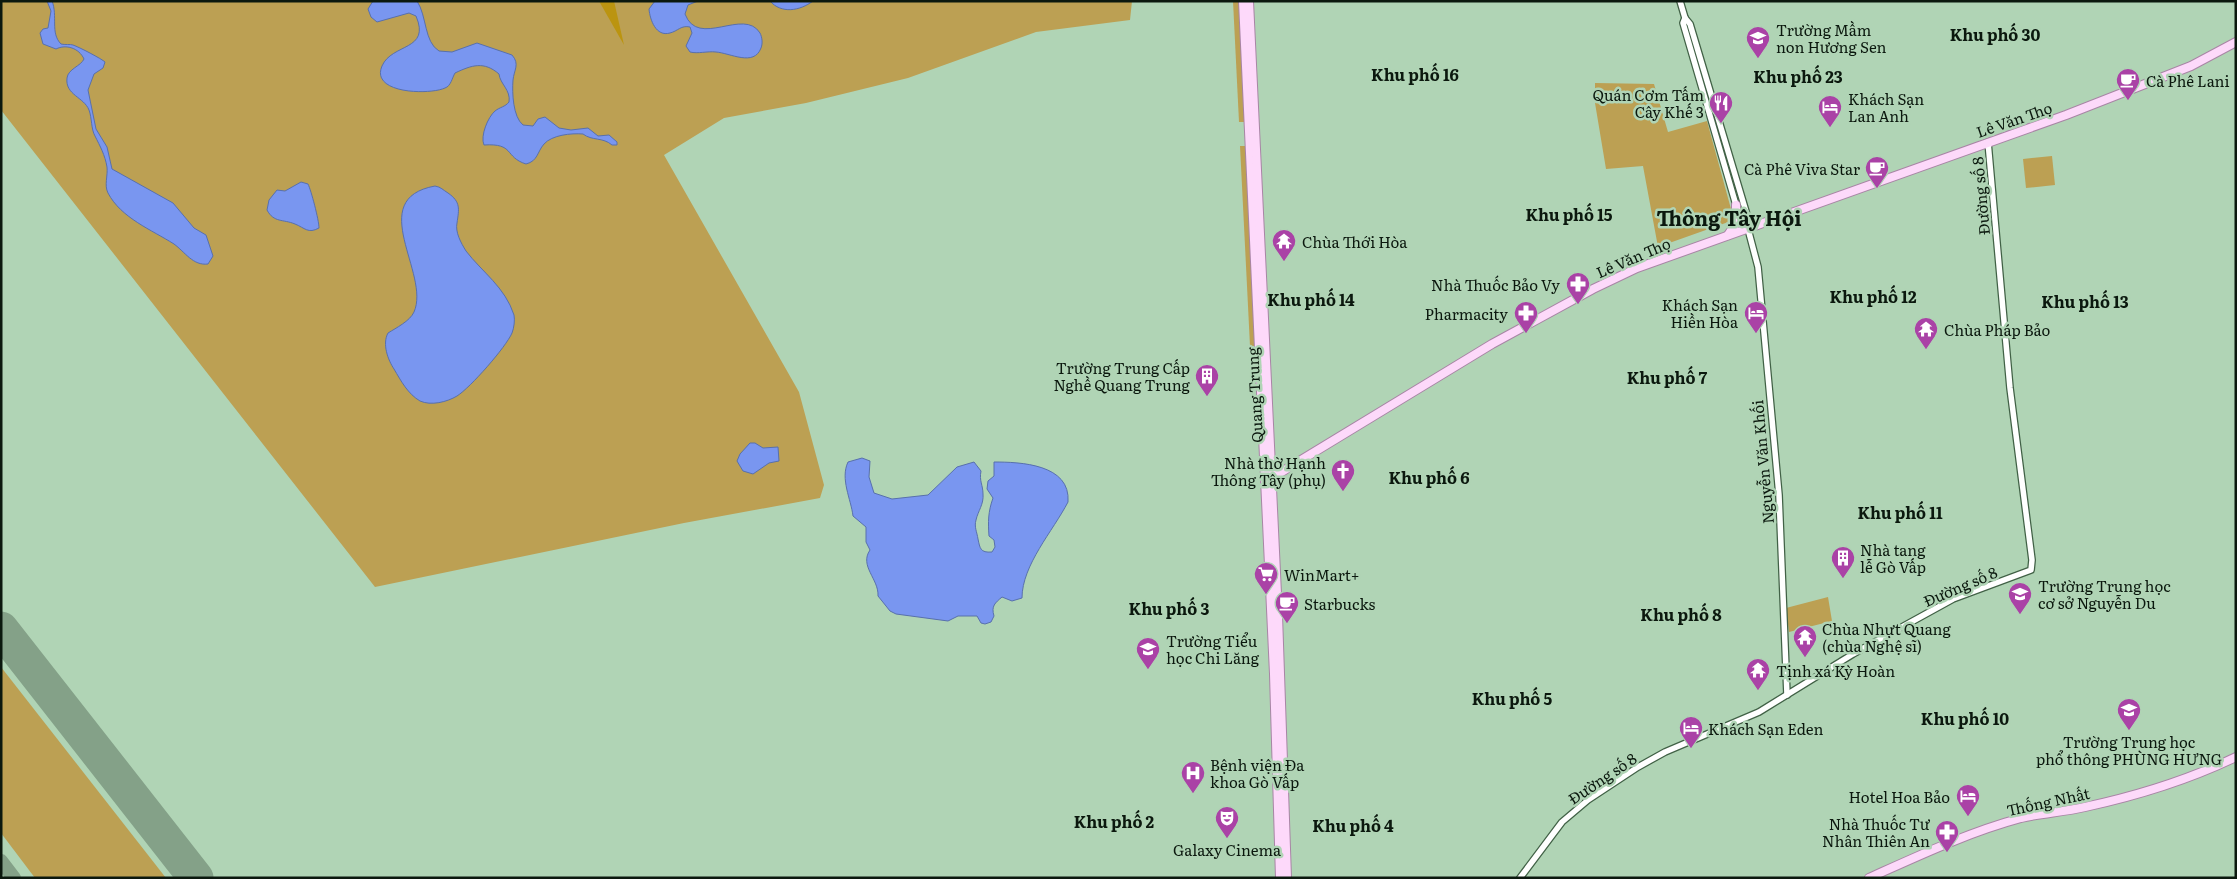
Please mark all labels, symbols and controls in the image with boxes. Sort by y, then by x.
place label: Trường Mầm non Hương Sen [1776,18,1887,58]
district label: Khu phố 30 [1950,22,2040,46]
school or university icon: Trường Mầm non Hương Sen [1745,25,1771,59]
district label: Khu phố 16 [1371,62,1459,86]
district label: Khu phố 23 [1753,64,1843,88]
cafe icon: Cà Phê Lani [2115,67,2141,101]
place label: Cà Phê Lani [2146,69,2230,92]
place label: Quán Cơm Tấm Cây Khế 3 [1593,83,1704,123]
place label: Khách Sạn Lan Anh [1848,87,1924,127]
restaurant icon: Quán Cơm Tấm Cây Khế 3 [1708,90,1734,124]
hotel icon: Khách Sạn Lan Anh [1817,94,1843,128]
street label: Lê Văn Thọ [1973,95,2055,143]
cafe icon: Cà Phê Viva Star [1864,155,1890,189]
street label: Đường số 8 [1965,156,1995,236]
place label: Cà Phê Viva Star [1744,157,1860,180]
district label: Khu phố 15 [1525,202,1613,226]
district label: Thông Tây Hội [1657,202,1801,232]
temple icon: Chùa Thới Hòa [1271,228,1297,262]
place label: Chùa Thới Hòa [1302,230,1408,253]
street label: Lê Văn Thọ [1592,231,1674,283]
pharmacy icon: Nhà Thuốc Bảo Vy [1565,271,1591,305]
place label: Nhà Thuốc Bảo Vy [1431,273,1560,296]
district label: Khu phố 12 [1829,284,1917,308]
district label: Khu phố 14 [1267,287,1355,311]
district label: Khu phố 13 [2041,289,2129,313]
place label: Khách Sạn Hiền Hòa [1662,293,1739,333]
pharmacy icon: Pharmacity [1513,300,1539,334]
hotel icon: Khách Sạn Hiền Hòa [1743,300,1769,334]
place label: Pharmacity [1425,302,1508,325]
temple icon: Chùa Pháp Bảo [1913,316,1939,350]
place label: Chùa Pháp Bảo [1944,318,2051,341]
street label: Quang Trung [1240,346,1268,443]
place label: Trường Trung Cấp Nghề Quang Trung [1054,356,1191,396]
building icon: Trường Trung Cấp Nghề Quang Trung [1194,363,1220,397]
district label: Khu phố 7 [1627,365,1708,389]
street label: Nguyễn Văn Khối [1745,399,1779,525]
place label: Nhà thờ Hạnh Thông Tây (phụ) [1211,451,1326,491]
church icon: Nhà thờ Hạnh Thông Tây (phụ) [1330,458,1356,492]
district label: Khu phố 6 [1388,465,1470,489]
district label: Khu phố 11 [1857,500,1943,524]
place label: Nhà tang lễ Gò Vấp [1860,538,1926,578]
building icon: Nhà tang lễ Gò Vấp [1830,545,1856,579]
street label: Đường số 8 [1919,560,2001,612]
supermarket icon: WinMart+ [1253,561,1279,595]
place label: WinMart+ [1284,563,1360,586]
place label: Trường Trung học cơ sở Nguyễn Du [2038,574,2171,614]
school or university icon: Trường Trung học cơ sở Nguyễn Du [2007,581,2033,615]
cafe icon: Starbucks [1274,590,1300,624]
place label: Starbucks [1304,592,1376,615]
district label: Khu phố 3 [1129,596,1209,620]
district label: Khu phố 8 [1640,602,1722,626]
place label: Chùa Nhựt Quang (chùa Nghệ sĩ) [1822,617,1952,657]
temple icon: Chùa Nhựt Quang (chùa Nghệ sĩ) [1792,624,1818,658]
place label: Trường Tiểu học Chi Lăng [1166,629,1260,669]
school or university icon: Trường Tiểu học Chi Lăng [1135,636,1161,670]
temple icon: Tịnh xá Kỳ Hoàn [1745,657,1771,691]
place label: Tịnh xá Kỳ Hoàn [1776,659,1895,682]
district label: Khu phố 5 [1472,686,1553,710]
school or university icon: Trường Trung học phổ thông PHÙNG HƯNG [2116,697,2142,731]
district label: Khu phố 10 [1921,706,2009,730]
hotel icon: Khách Sạn Eden [1678,715,1704,749]
place label: Khách Sạn Eden [1708,717,1823,740]
place label: Trường Trung học phổ thông PHÙNG HƯNG [2036,730,2222,770]
street label: Đường số 8 [1563,747,1641,809]
place label: Bệnh viện Đa khoa Gò Vấp [1210,753,1305,793]
hospital icon: Bệnh viện Đa khoa Gò Vấp [1180,760,1206,794]
street label: Thống Nhất [2004,781,2092,821]
hotel icon: Hotel Hoa Bảo [1955,783,1981,817]
place label: Hotel Hoa Bảo [1848,785,1950,808]
theatre icon: Galaxy Cinema [1214,805,1240,839]
district label: Khu phố 2 [1074,809,1155,833]
place label: Nhà Thuốc Tư Nhân Thiên An [1822,812,1931,852]
district label: Khu phố 4 [1312,813,1394,837]
pharmacy icon: Nhà Thuốc Tư Nhân Thiên An [1934,819,1960,853]
place label: Galaxy Cinema [1173,838,1282,861]

